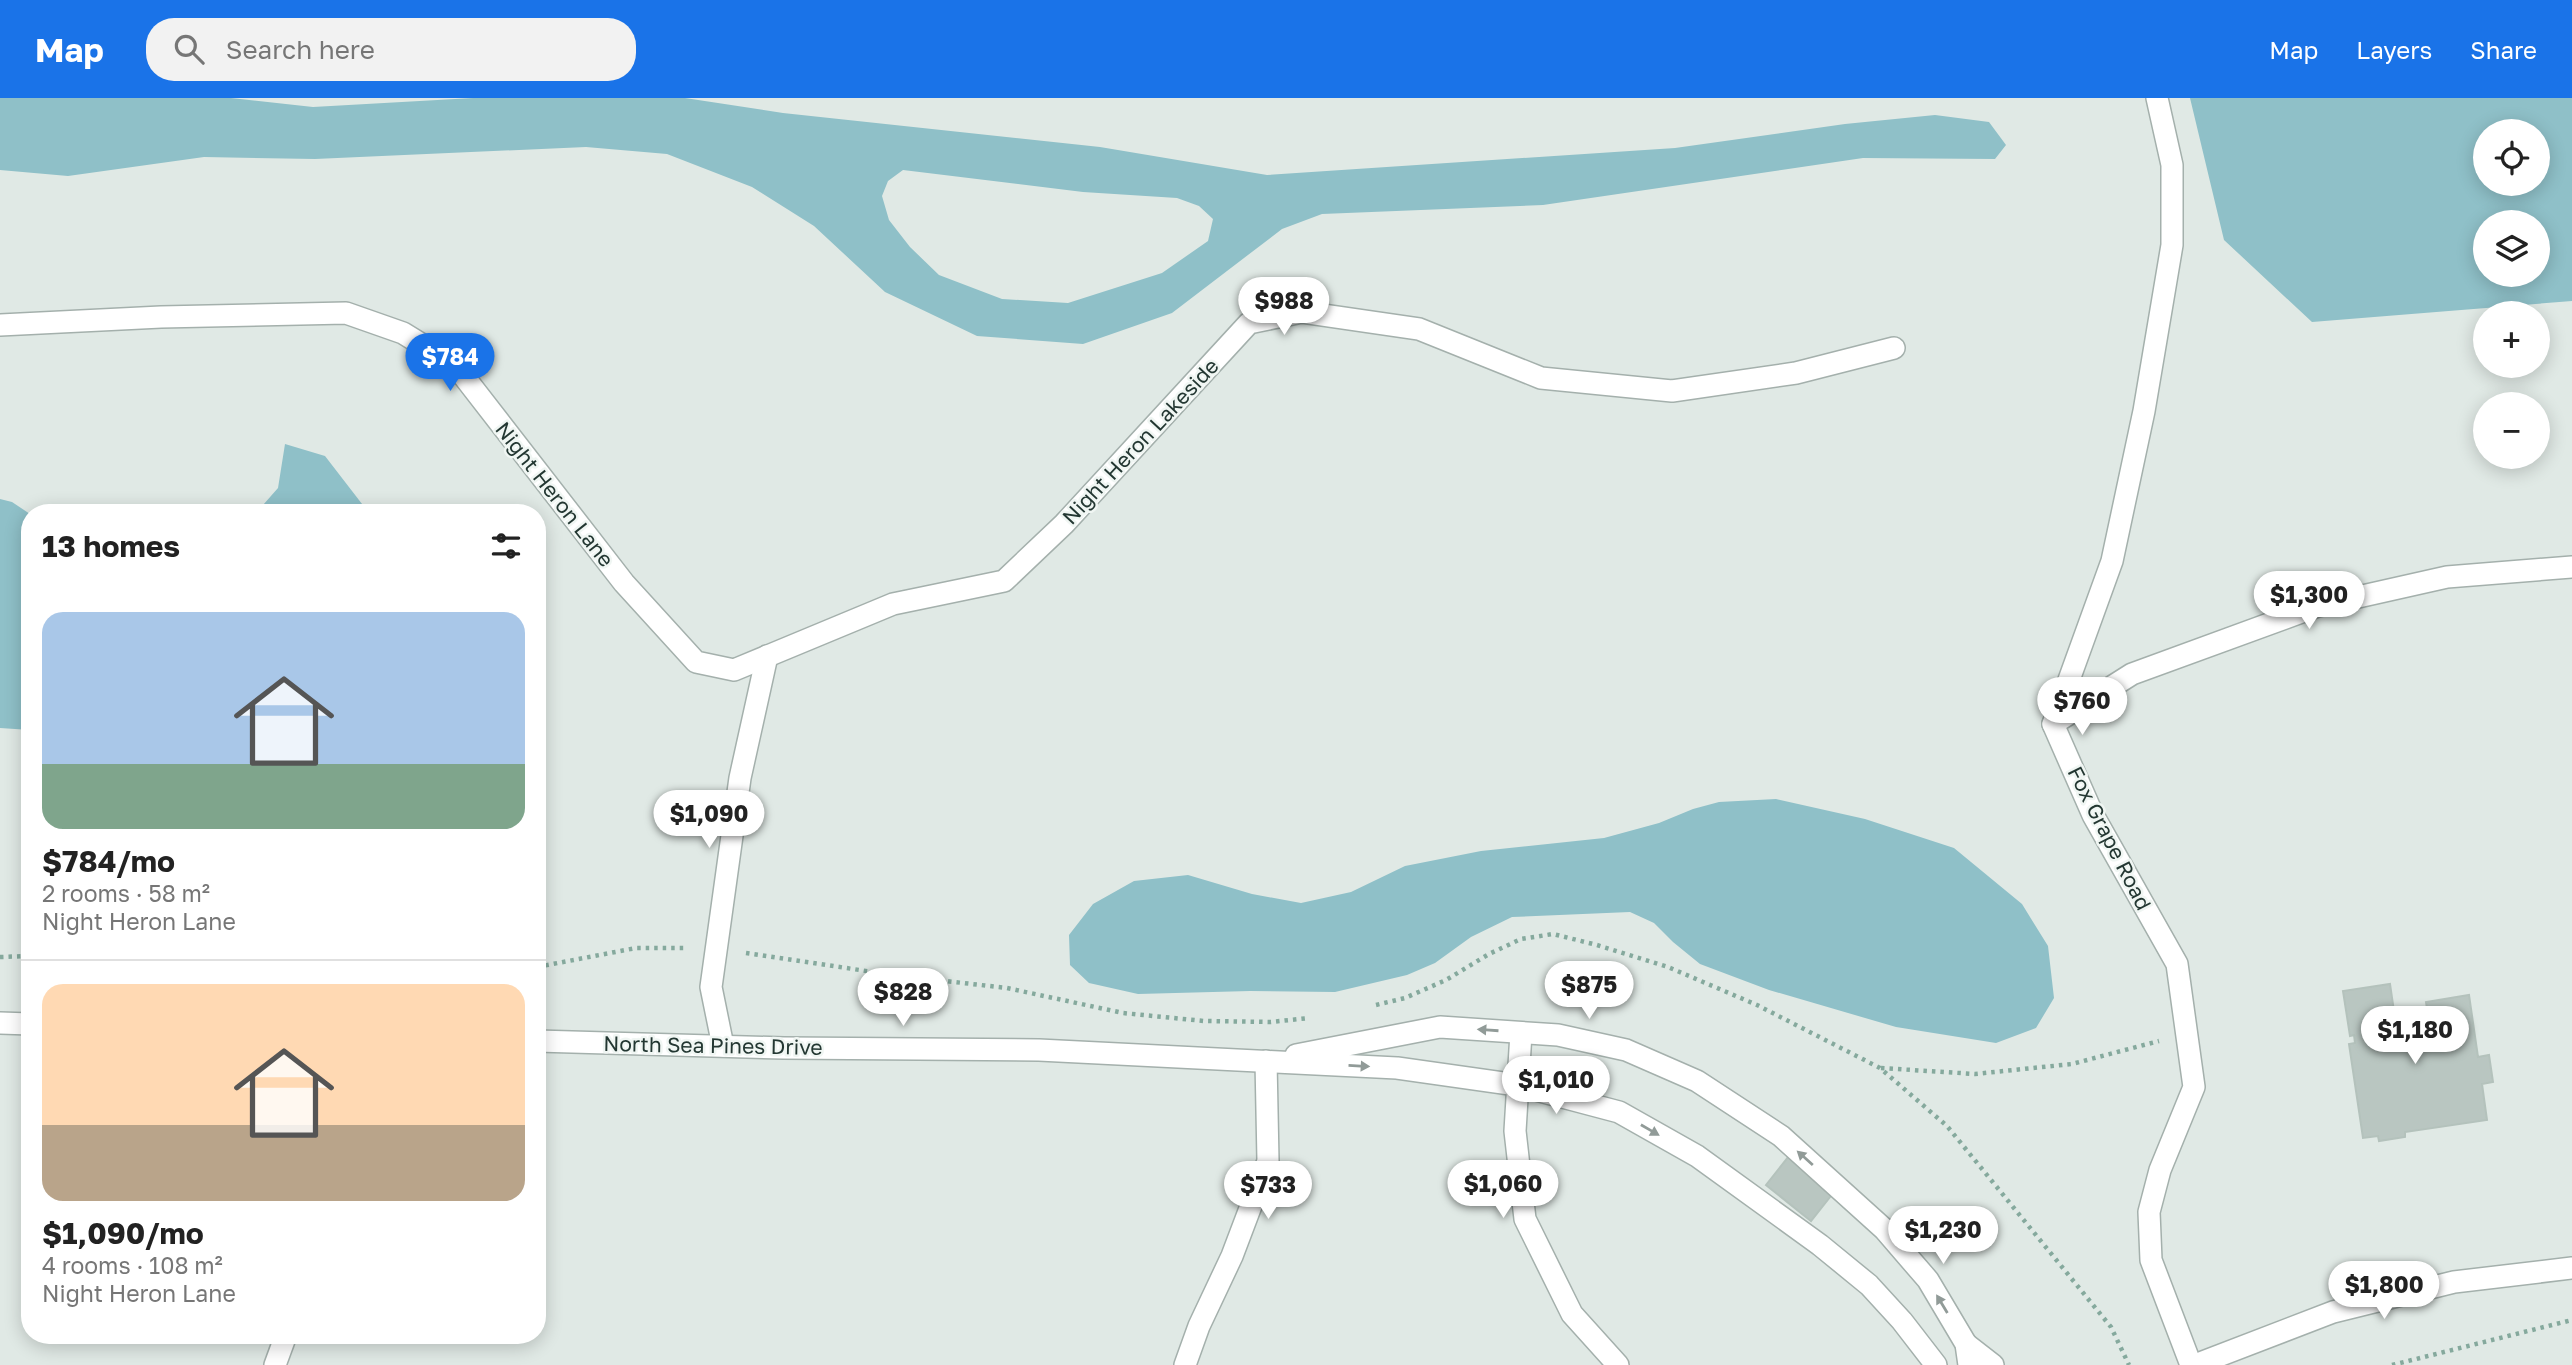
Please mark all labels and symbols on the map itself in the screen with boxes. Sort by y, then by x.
pin: $988 [1243,278,1325,337]
pin: $784 [409,334,491,393]
street label: Night Heron Lakeside [1056,353,1224,529]
street label: Night Heron Lane [490,416,620,572]
pin: $1,300 [2252,572,2366,631]
pin: $760 [2041,678,2123,737]
street label: Fox Grape Road [2063,762,2157,914]
pin: $1,090 [652,790,766,850]
pin: $875 [1548,962,1630,1021]
pin: $828 [862,968,944,1028]
pin: $1,180 [2358,1006,2472,1066]
one-way arrow [1476,1024,1498,1035]
street label: North Sea Pines Drive [603,1030,823,1060]
pin: $1,010 [1499,1056,1613,1116]
one-way arrow [1348,1061,1370,1072]
one-way arrow [1641,1123,1660,1136]
one-way arrow [1796,1151,1813,1166]
pin: $1,060 [1446,1160,1560,1220]
pin: $733 [1227,1162,1309,1221]
pin: $1,230 [1886,1206,2000,1266]
pin: $1,800 [2327,1262,2441,1321]
one-way arrow [1936,1294,1948,1313]

